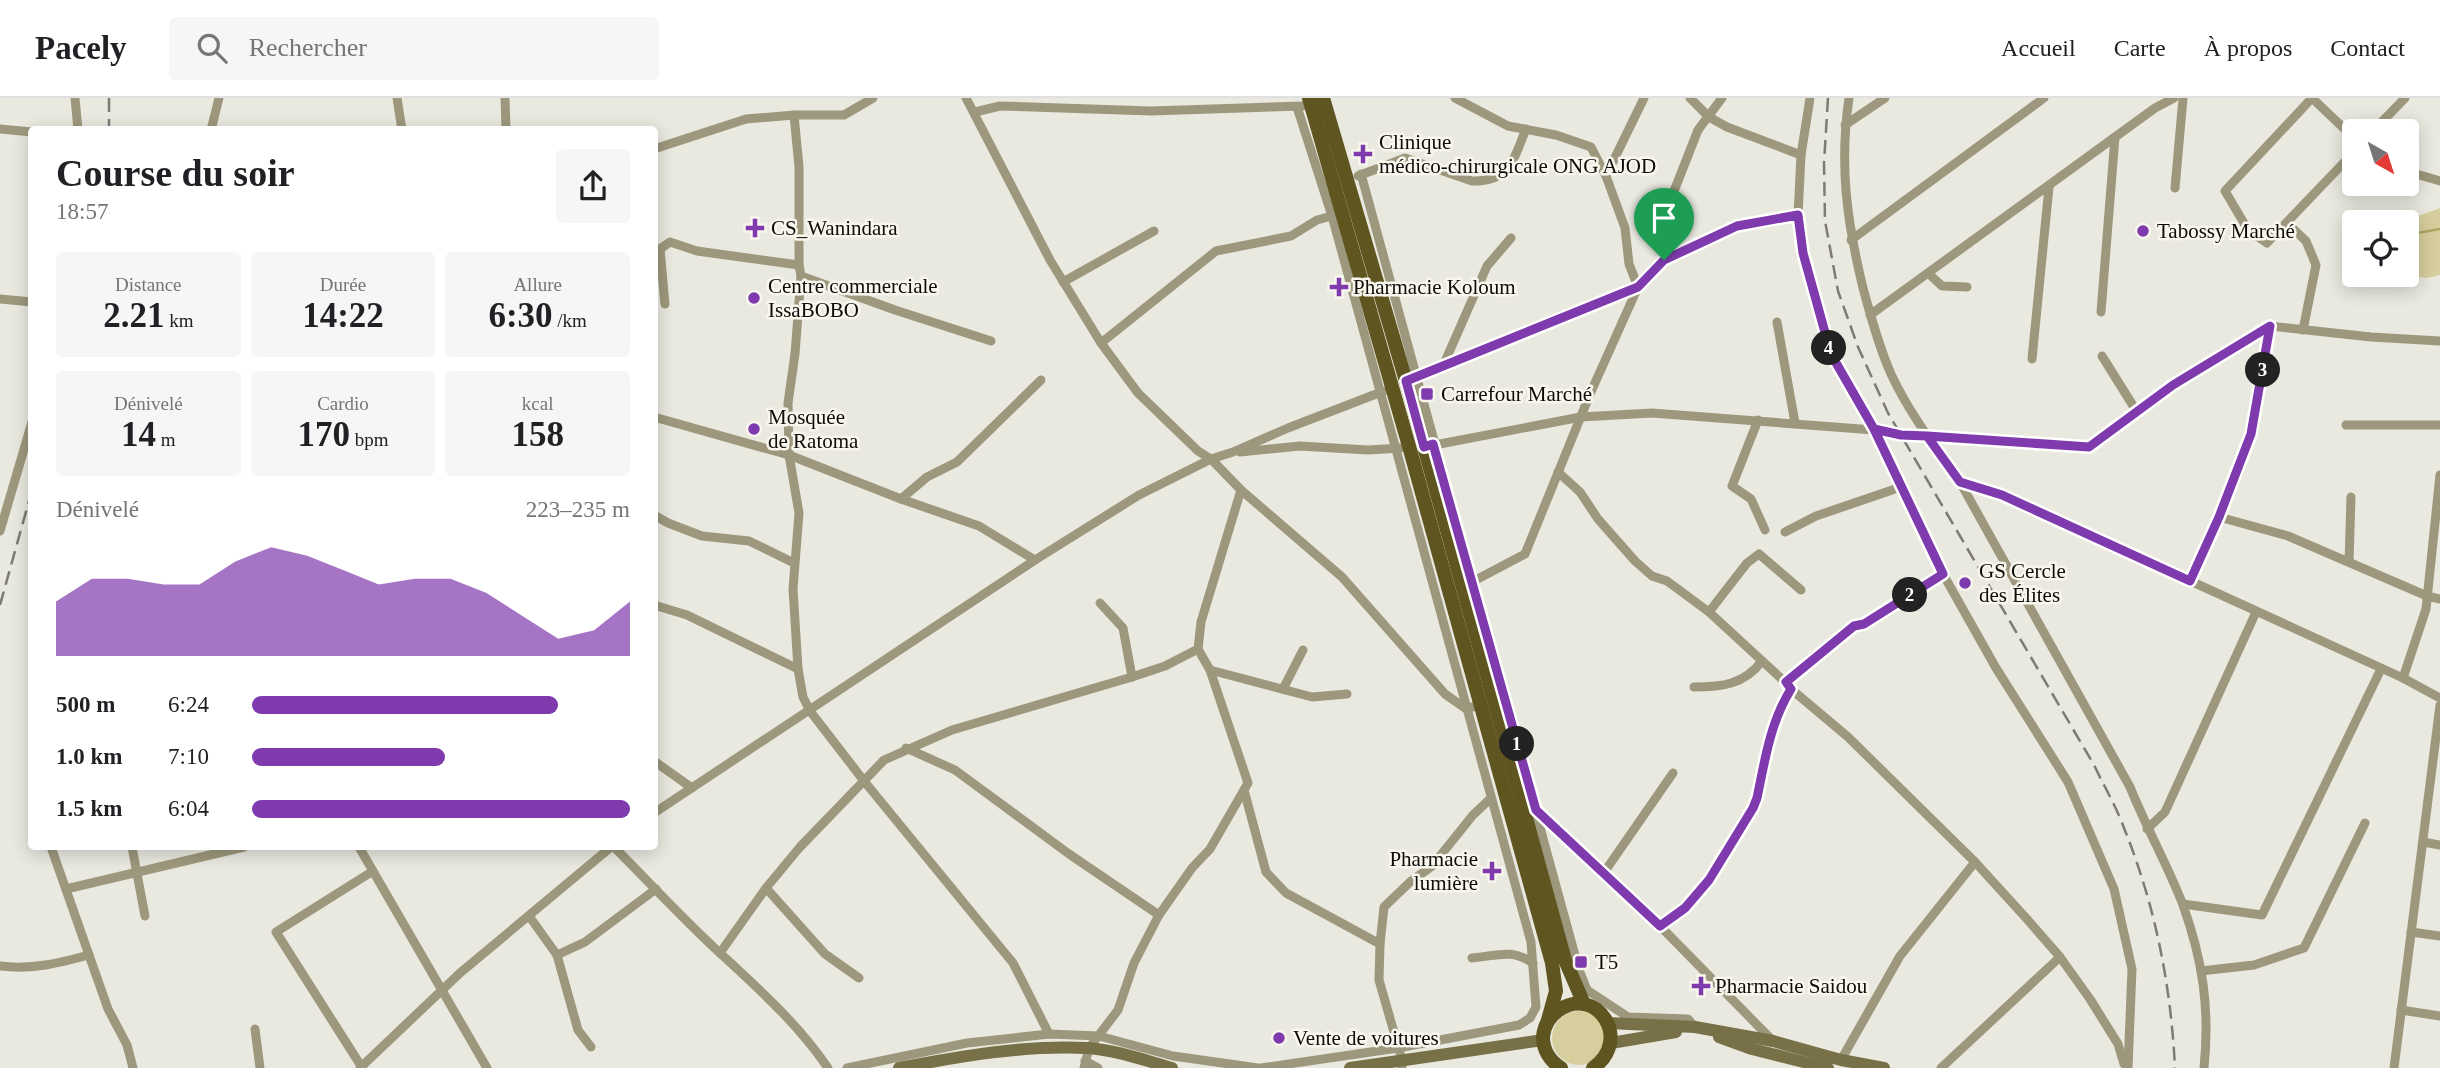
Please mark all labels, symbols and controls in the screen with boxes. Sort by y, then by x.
search box [169,17,659,80]
icon: search [193,29,231,67]
text: Pacely [35,30,127,66]
text: Rechercher [249,33,367,62]
text: Accueil [2001,35,2076,61]
text: Carte [2114,35,2166,61]
text: À propos [2204,35,2292,61]
text: Contact [2330,35,2405,61]
north arrow [2342,119,2418,196]
map controls [2342,119,2419,287]
place label: Clinique médico-chirurgicale ONG AJOD [1379,130,1656,178]
marker: Clinique médico-chirurgicale ONG AJOD [1353,144,1373,164]
button: share [556,149,630,223]
text: Course du soir [56,152,295,194]
pin [1634,188,1694,260]
text: 18:57 [56,199,108,224]
icon: arrive [1645,199,1683,237]
button: locate [2342,210,2419,287]
place label: CS_Wanindara [771,216,898,240]
marker: CS_Wanindara [745,218,765,238]
place label: Tabossy Marché [2157,219,2295,243]
marker: Tabossy Marché [2135,223,2151,239]
text: Distance [115,274,182,295]
text: Durée [320,274,366,295]
text: Allure [513,274,562,295]
place label: Centre commerciale IssaBOBO [768,274,938,322]
place label: Pharmacie Koloum [1353,275,1516,299]
marker: Pharmacie Koloum [1331,279,1347,295]
marker: Centre commerciale IssaBOBO [746,290,762,306]
text: 2.21 [103,296,164,335]
text: 14:22 [302,296,384,335]
text: 6:30 [488,296,553,335]
text: km [164,310,193,331]
text: /km [553,310,587,331]
pin: 4 [1812,330,1846,366]
text: 4 [1824,337,1833,358]
pin: 3 [2246,352,2280,388]
text: 3 [2258,359,2267,380]
place label: Carrefour Marché [1441,382,1592,406]
marker: Carrefour Marché [1419,386,1435,402]
text: Dénivelé [114,393,183,414]
text: Cardio [317,393,369,414]
text: kcal [522,393,553,414]
place label: Mosquée de Ratoma [768,405,859,453]
text: 14 [121,415,156,454]
text: 170 [297,415,350,454]
text: 158 [511,415,564,454]
marker: Mosquée de Ratoma [746,421,762,437]
text: m [156,429,176,450]
text: bpm [350,429,389,450]
text: Dénivelé [56,497,139,522]
text: 223–235 m [526,497,630,522]
place label: GS Cercle des Élites [1979,559,2066,607]
marker: GS Cercle des Élites [1957,575,1973,591]
pin: 2 [1892,578,1927,612]
text: 2 [1905,584,1914,605]
text: 500 m [56,692,115,717]
text: 6:24 [168,692,209,717]
pin: 1 [1500,726,1534,762]
text: 1 [1512,733,1521,754]
text: 1.0 km [56,744,122,769]
text: 7:10 [168,744,209,769]
text: 1.5 km [56,796,122,821]
text: 6:04 [168,796,209,821]
place label: Pharmacie lumière [1389,847,1478,895]
marker: Pharmacie lumière [1484,863,1500,879]
place label: T5 [1595,950,1618,974]
marker: T5 [1573,954,1589,970]
place label: Pharmacie Saidou [1715,974,1868,998]
marker: Pharmacie Saidou [1693,978,1709,994]
place label: Vente de voitures [1293,1026,1439,1050]
marker: Vente de voitures [1271,1030,1287,1046]

